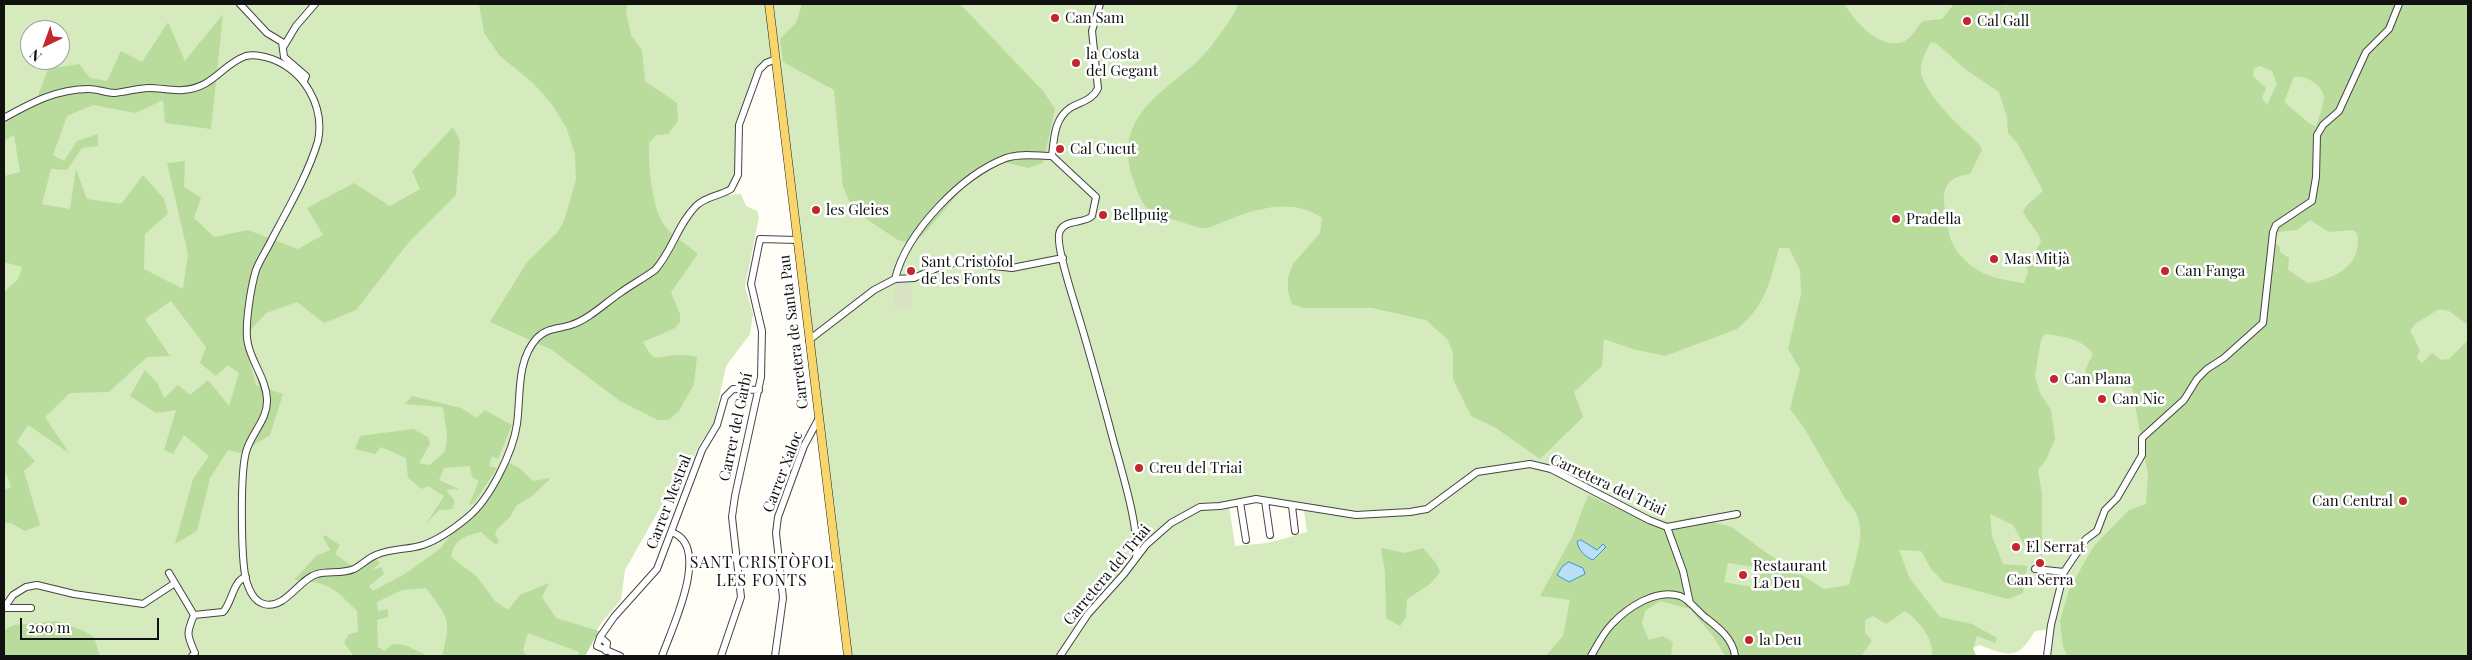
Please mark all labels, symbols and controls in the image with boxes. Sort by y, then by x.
place label: Can Sam [1065,9,1124,27]
marker: Can Sam [1049,12,1061,24]
place label: Cal Gall [1977,12,2029,30]
marker: Cal Gall [1961,15,1973,27]
north arrow [20,20,70,70]
text: N [25,45,45,66]
place label: la Costa del Gegant [1086,45,1158,80]
marker: la Costa del Gegant [1070,57,1082,69]
place label: Cal Cucut [1070,140,1136,158]
marker: Cal Cucut [1054,143,1066,155]
place label: les Gleies [826,201,889,219]
marker: les Gleies [810,204,822,216]
place label: Bellpuig [1113,206,1168,224]
marker: Bellpuig [1097,209,1109,221]
place label: Pradella [1906,210,1961,228]
marker: Pradella [1890,213,1902,225]
place label: Mas Mitjà [2004,250,2070,268]
place label: Sant Cristòfol de les Fonts [921,253,1013,288]
marker: Mas Mitjà [1988,253,2000,265]
street label: Carretera de Santa Pau [776,254,812,410]
place label: Can Fanga [2175,262,2245,280]
marker: Sant Cristòfol de les Fonts [905,265,917,277]
marker: Can Fanga [2159,265,2171,277]
place label: Can Plana [2064,370,2131,388]
street label: Carrer del Garbí [716,371,756,483]
marker: Can Plana [2048,373,2060,385]
place label: Can Nic [2112,390,2165,408]
marker: Can Nic [2096,393,2108,405]
street label: Carrer Xaloc [759,429,807,515]
street label: Carretera del Triai [1547,450,1669,520]
street label: Carrer Mestral [643,452,695,552]
place label: Creu del Triai [1149,459,1242,477]
marker: Creu del Triai [1133,462,1145,474]
place label: Can Central [2312,492,2393,510]
marker: Can Central [2397,495,2409,507]
street label: Carretera del Triai [1060,521,1154,629]
place label: El Serrat [2026,538,2085,556]
marker: El Serrat [2010,541,2022,553]
district label: SANT CRISTÒFOL LES FONTS [688,553,836,591]
place label: Restaurant La Deu [1753,557,1827,592]
marker: Can Serra [2034,557,2046,569]
marker: Restaurant La Deu [1737,569,1749,581]
place label: Can Serra [2007,571,2073,589]
scale bar [22,608,161,640]
text: 200 m [28,617,70,637]
place label: la Deu [1759,631,1802,649]
marker: la Deu [1743,634,1755,646]

